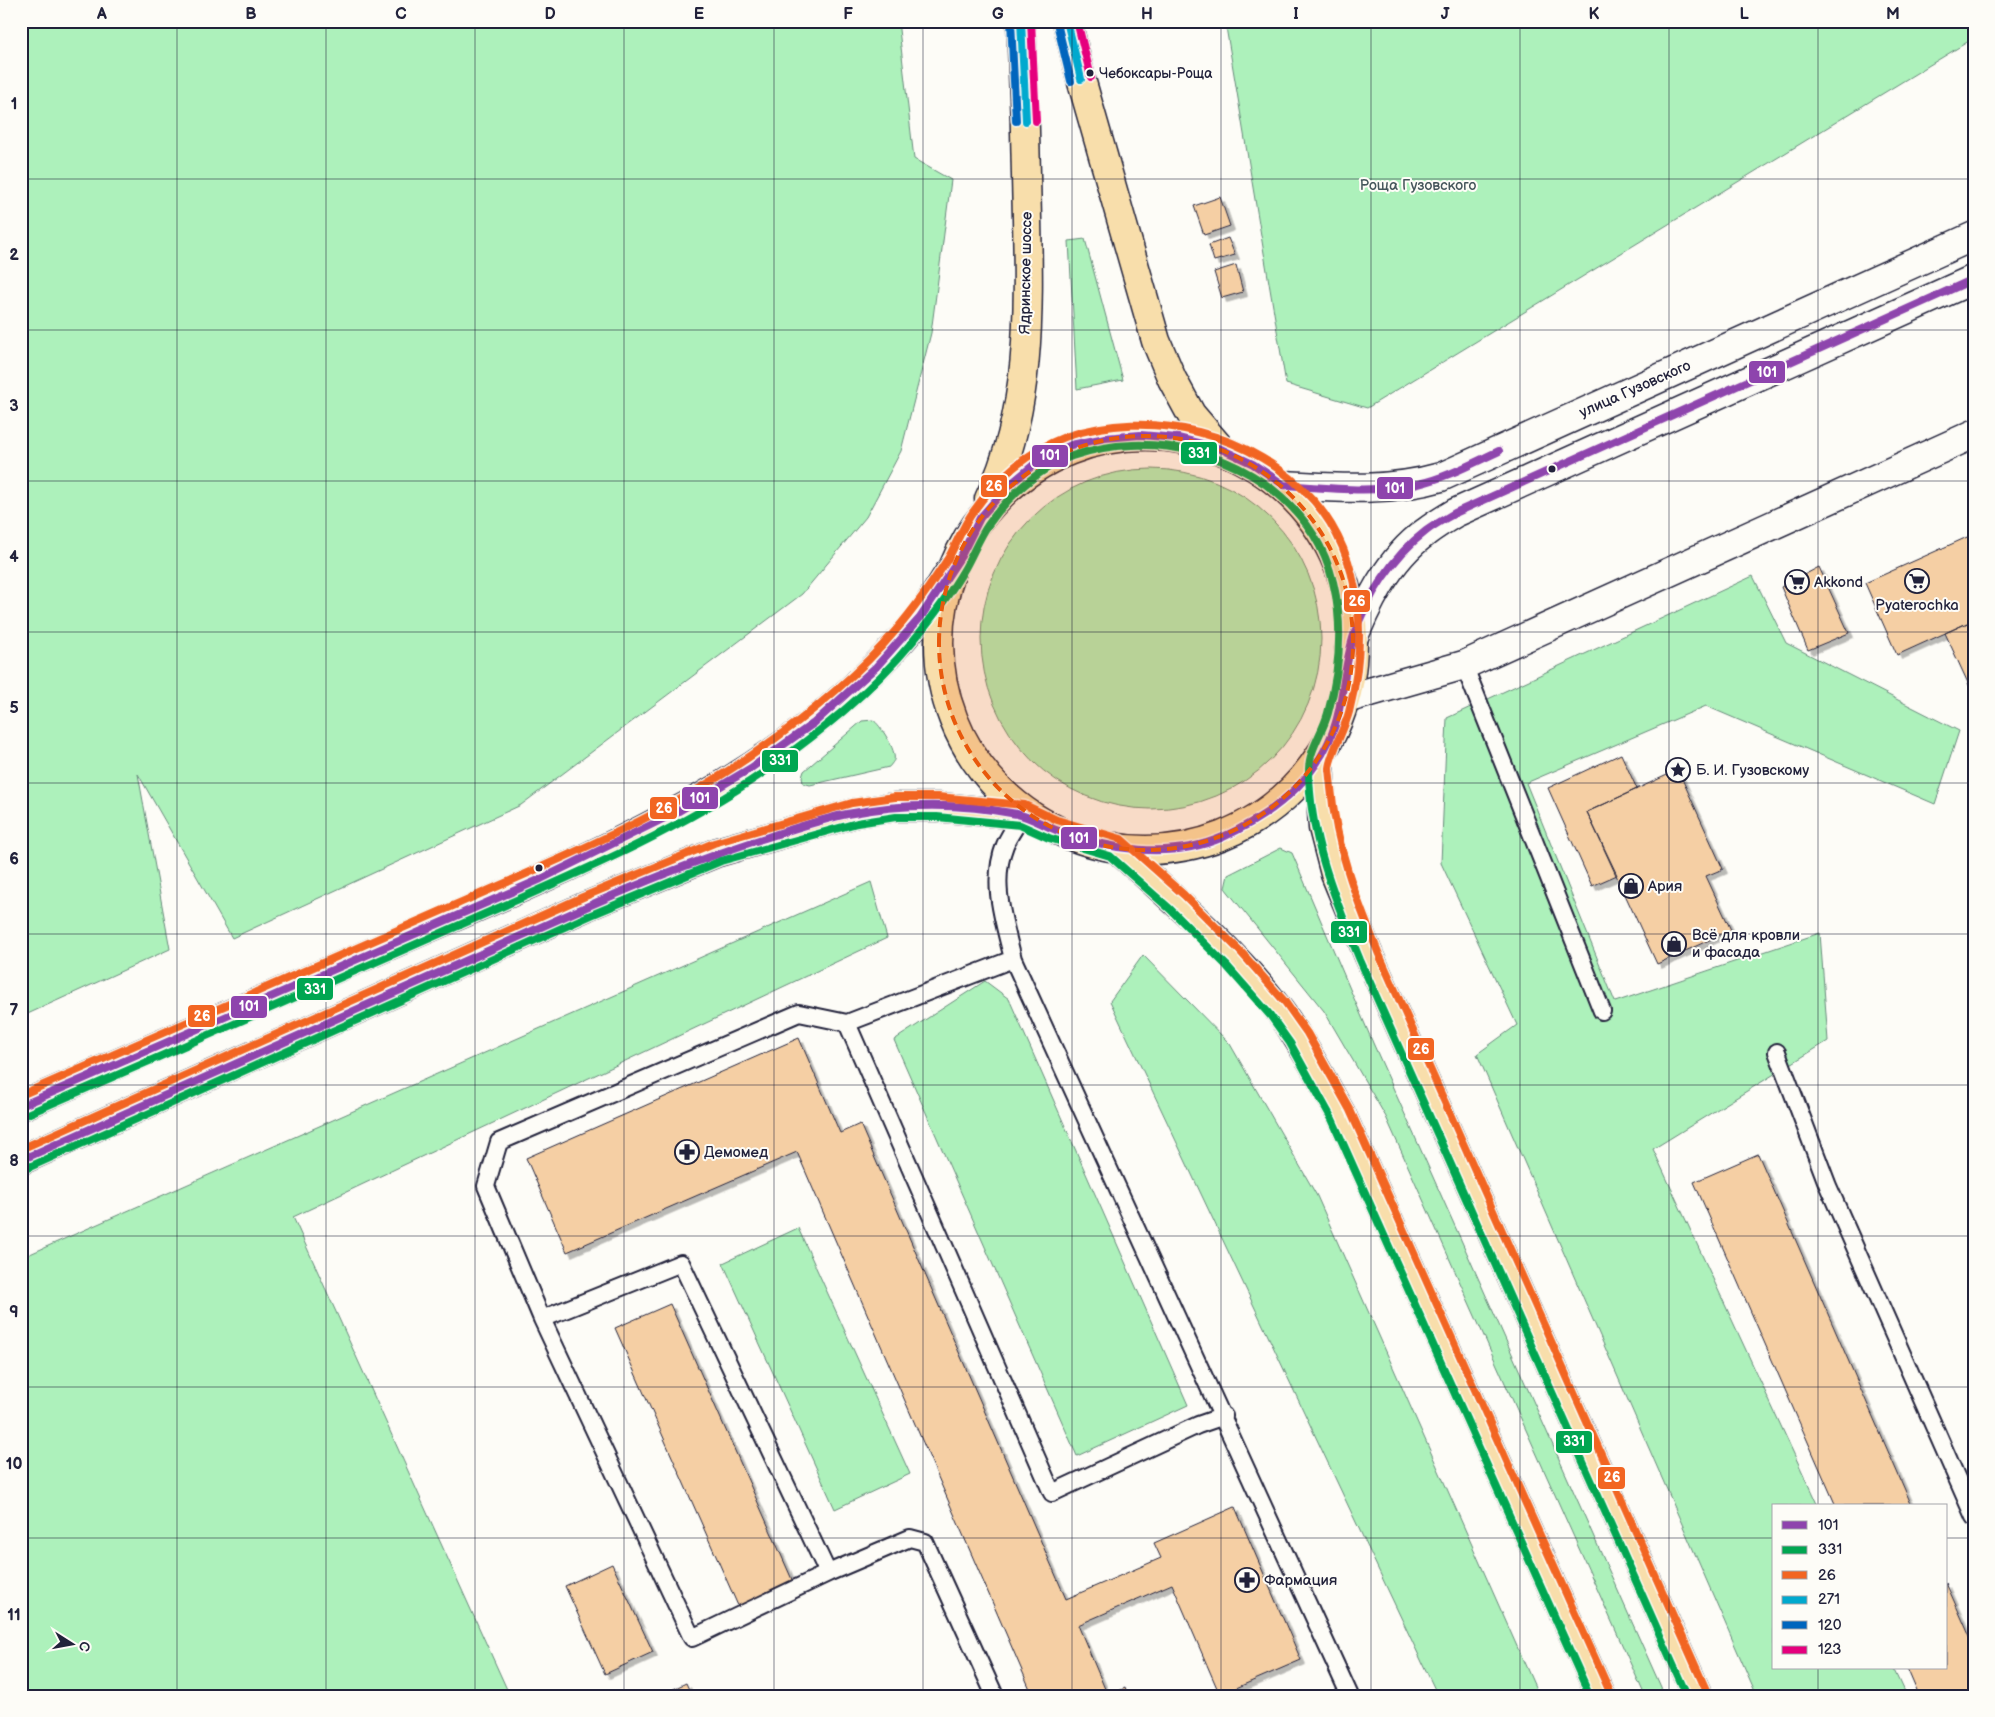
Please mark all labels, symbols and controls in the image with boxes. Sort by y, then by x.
text: A [96,5,107,24]
text: B [245,5,257,24]
text: C [395,5,407,24]
text: D [544,5,556,24]
text: E [694,5,704,24]
text: F [843,5,853,24]
text: G [992,5,1004,24]
text: H [1141,5,1153,24]
text: I [1293,5,1299,24]
text: J [1441,5,1450,24]
text: K [1589,5,1600,24]
text: L [1739,5,1749,24]
text: M [1886,5,1900,24]
place label: Чебоксары-Роща [1099,65,1213,82]
marker: Чебоксары-Роща [1085,68,1095,78]
text: 1 [11,95,17,114]
park label: Роща Гузовского [1360,176,1477,195]
street label: Ядринское шоссе [1015,211,1037,335]
text: 2 [9,246,19,265]
street label: улица Гузовского [1576,356,1694,422]
line badge: 101 [1748,360,1786,384]
text: 101 [1757,364,1777,381]
text: 3 [9,397,19,416]
line badge: 331 [1180,441,1218,465]
line badge: 101 [1031,444,1069,468]
text: 331 [1188,445,1210,462]
text: 101 [1040,447,1060,464]
unlabelled marker [1547,464,1557,474]
line badge: 26 [980,474,1008,498]
line badge: 101 [1376,476,1414,500]
text: 26 [986,478,1002,495]
text: 101 [1385,480,1405,497]
text: 4 [9,548,19,567]
supermarket icon: Pyaterochka [1904,568,1930,594]
supermarket icon: Akkond [1784,569,1810,595]
place label: Akkond [1814,573,1863,592]
line badge: 26 [1343,589,1371,613]
text: 26 [1349,593,1365,610]
place label: Pyaterochka [1875,596,1959,615]
text: 5 [9,699,19,718]
line badge: 331 [761,749,799,773]
text: 331 [769,752,791,769]
place icon: Б. И. Гузовскому [1665,757,1691,783]
place label: Б. И. Гузовскому [1696,761,1809,780]
line badge: 101 [681,786,719,810]
text: 101 [690,790,710,807]
line badge: 26 [649,796,678,820]
text: 26 [656,800,672,817]
line badge: 101 [1060,826,1098,850]
text: 101 [1069,830,1089,847]
text: 6 [9,850,19,869]
unlabelled marker [534,863,544,873]
shop icon: Ария [1618,873,1644,899]
place label: Ария [1647,877,1682,896]
line badge: 331 [1330,920,1368,944]
text: 331 [1338,924,1360,941]
place label: Всё для кровли и фасада [1692,926,1800,962]
shop icon: Всё для кровли и фасада [1661,931,1687,957]
line badge: 331 [296,977,334,1001]
text: 331 [304,981,326,998]
line badge: 101 [230,995,268,1019]
text: 101 [239,998,259,1015]
text: 7 [10,1001,19,1020]
line badge: 26 [187,1004,216,1028]
text: 26 [194,1008,210,1025]
line badge: 26 [1407,1037,1435,1061]
text: 26 [1413,1041,1429,1058]
pharmacy icon: Демомед [674,1139,700,1165]
place label: Демомед [704,1143,768,1162]
text: 8 [9,1152,19,1171]
text: 9 [9,1303,19,1322]
line badge: 331 [1555,1430,1593,1454]
text: 331 [1563,1433,1585,1450]
text: 10 [6,1455,22,1474]
line badge: 26 [1597,1466,1626,1490]
text: 26 [1604,1469,1620,1486]
legend [1772,1504,1948,1670]
text: 101 [1818,1516,1838,1535]
text: 331 [1818,1540,1842,1559]
text: 26 [1818,1566,1836,1585]
pharmacy icon: Фармация [1234,1567,1260,1593]
place label: Фармация [1264,1571,1337,1590]
text: 271 [1818,1590,1840,1609]
text: 11 [7,1606,21,1625]
text: 120 [1818,1616,1842,1635]
north arrow [48,1620,98,1670]
text: С [75,1640,94,1653]
text: 123 [1818,1640,1842,1659]

